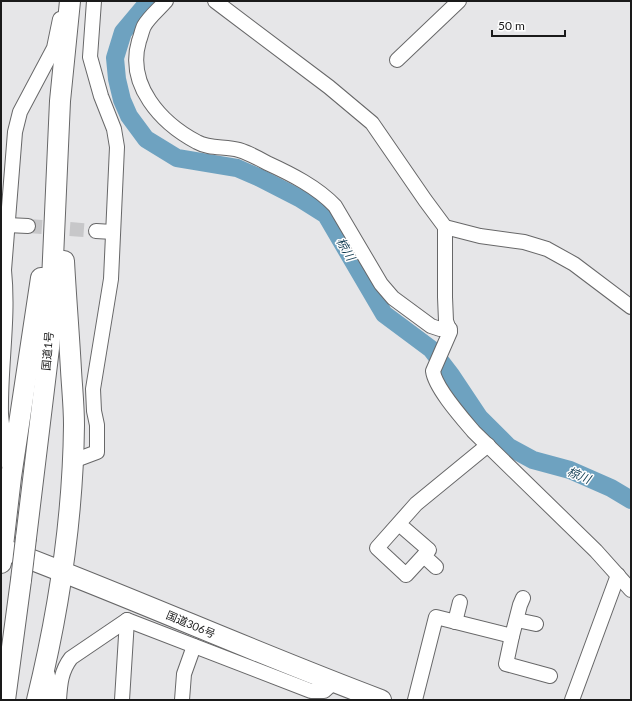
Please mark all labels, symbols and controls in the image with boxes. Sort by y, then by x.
scale bar [492,12,565,38]
text: 50 m [498,18,525,33]
water label: 椋川 [334,235,359,265]
street label: 国道1号 [39,331,55,371]
water label: 椋川 [565,464,595,487]
street label: 国道306号 [164,608,218,640]

